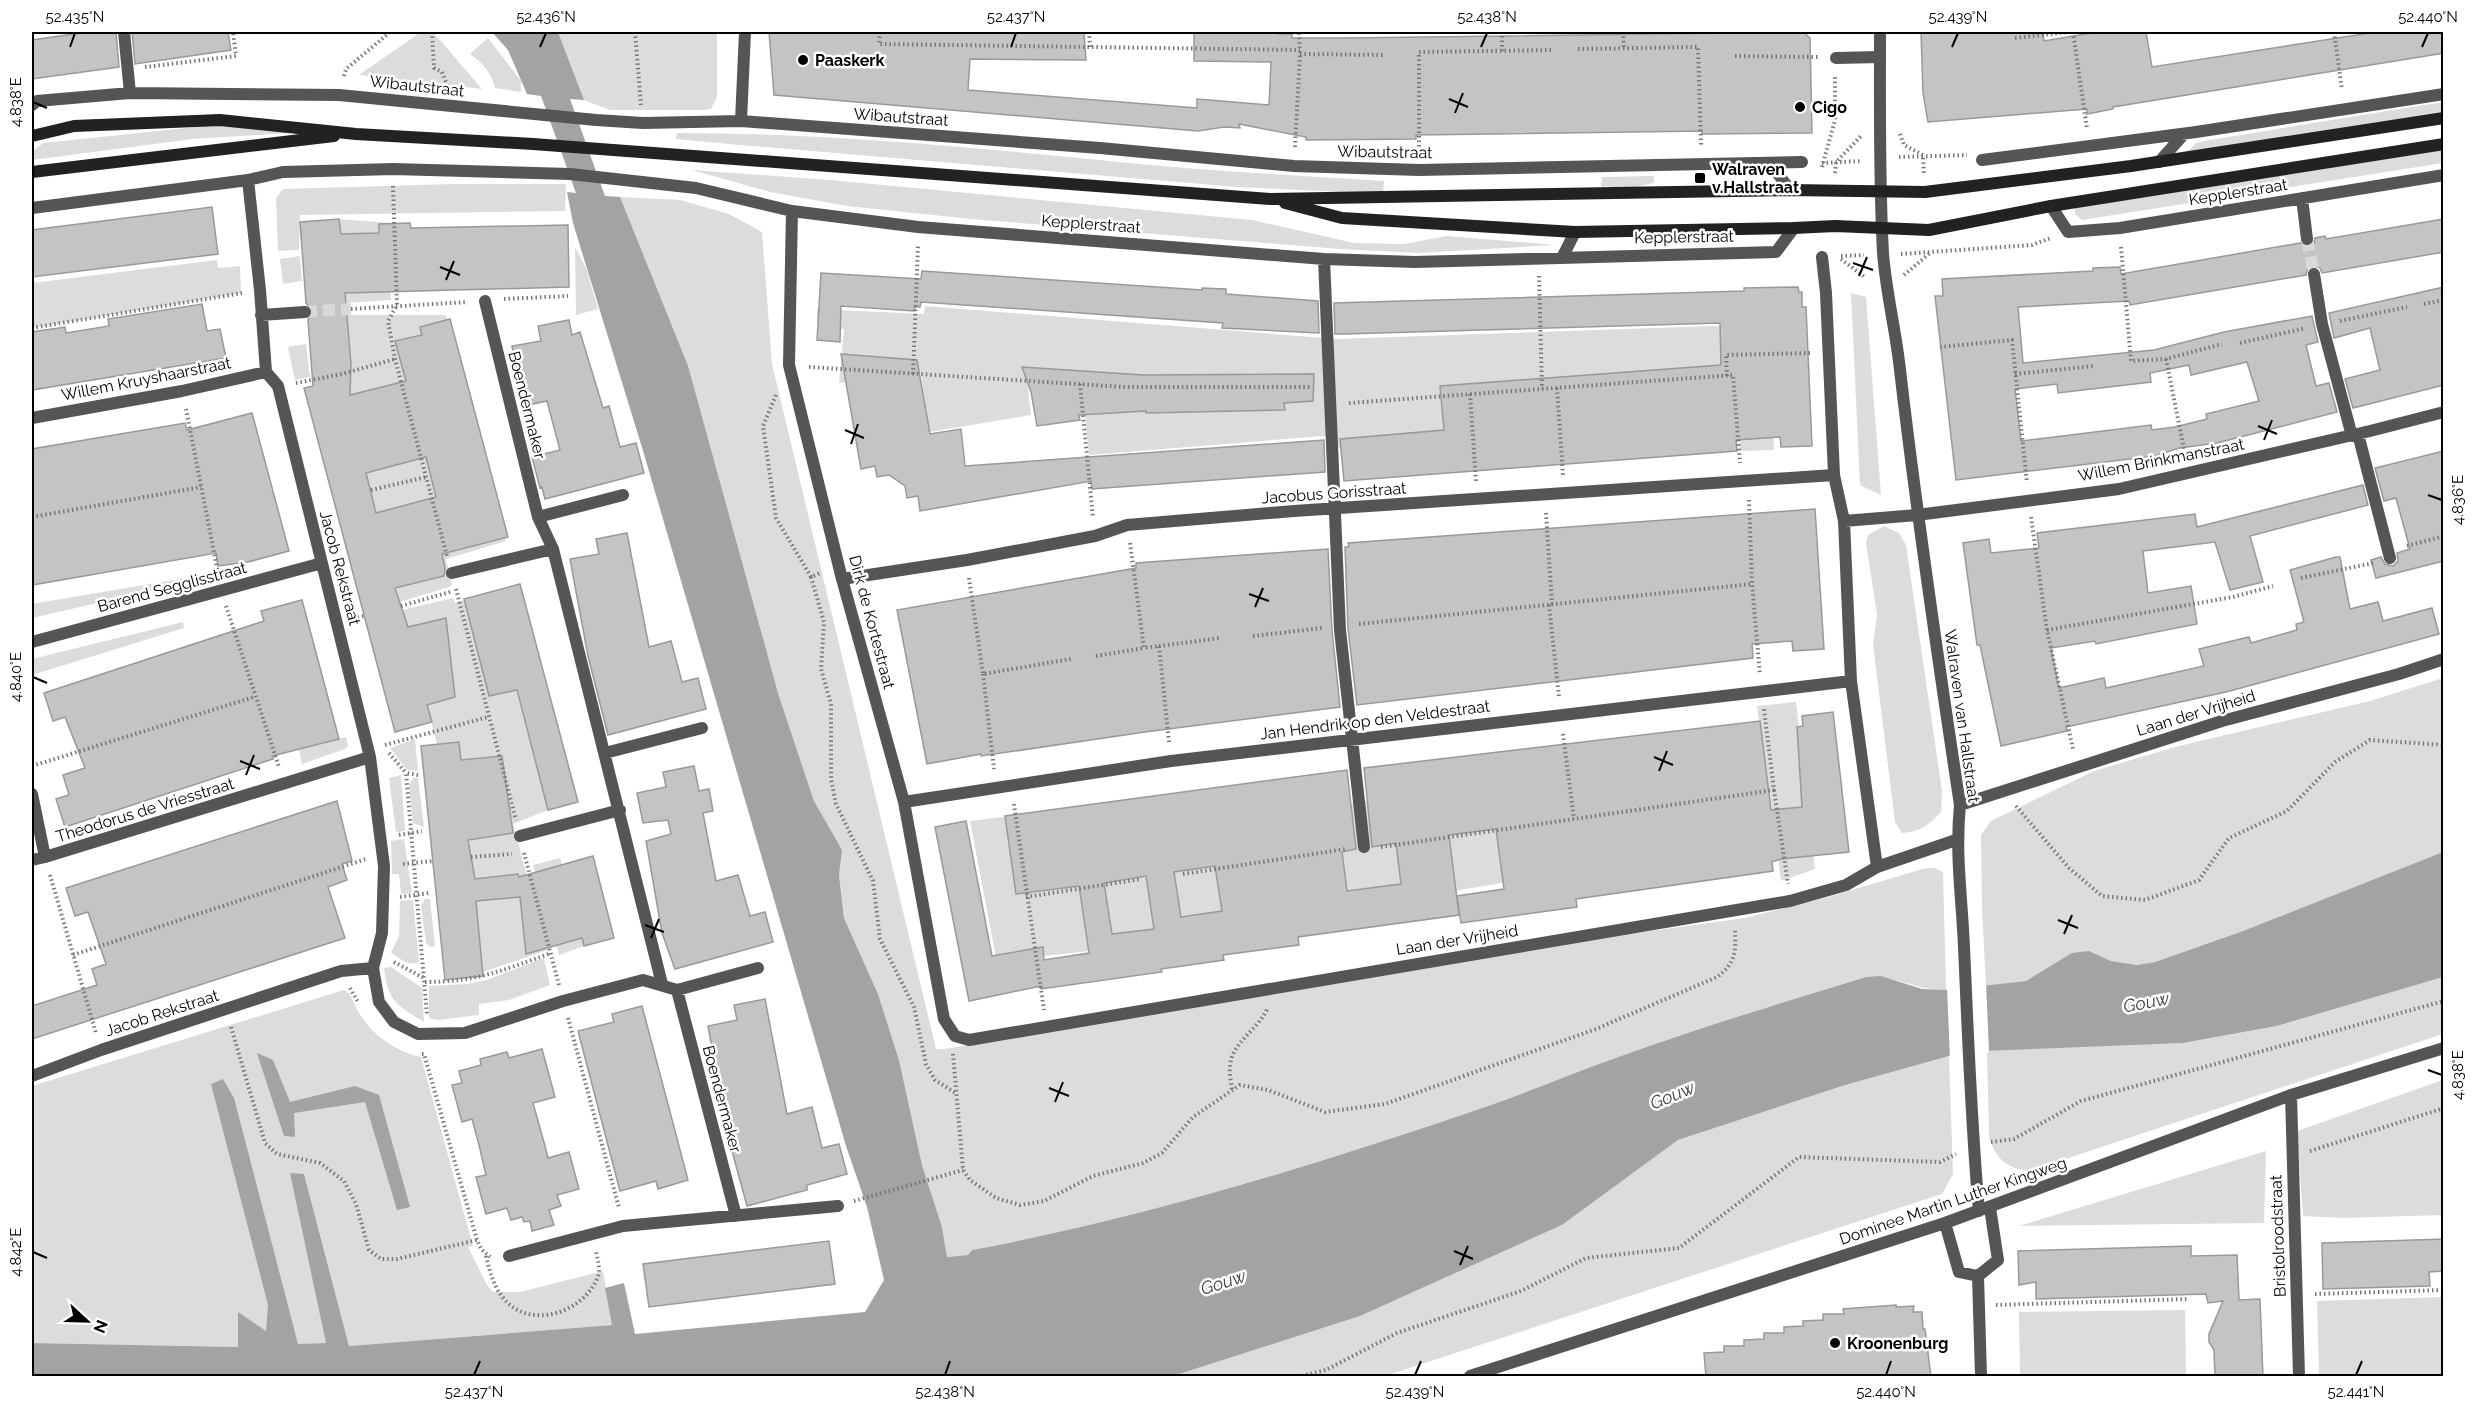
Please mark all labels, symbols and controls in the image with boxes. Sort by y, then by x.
text: 52.435°N [46,8,104,26]
text: 52.436°N [516,8,576,26]
text: 52.437°N [987,8,1045,26]
text: 52.438°N [1457,8,1517,26]
text: 52.439°N [1929,8,1987,26]
text: 52.440°N [2398,8,2458,26]
place label: Paaskerk [815,51,884,70]
marker: Paaskerk [796,53,810,67]
street label: Wibautstraat [369,72,466,100]
text: 4.838°E [7,77,25,127]
place label: Cigo [1812,98,1847,117]
marker: Cigo [1793,100,1807,114]
street label: Wibautstraat [853,104,950,130]
street label: Wibautstraat [1337,142,1433,162]
place label: Walraven v.Hallstraat [1712,160,1799,197]
marker: Walraven v.Hallstraat [1693,171,1707,185]
street label: Kepplerstraat [2187,175,2289,209]
street label: Kepplerstraat [1041,211,1142,237]
street label: Kepplerstraat [1634,227,1735,247]
street label: Boendermaker [504,349,550,461]
street label: Willem Kruyshaarstraat [60,353,233,405]
street label: Willem Brinkmanstraat [2076,434,2246,485]
text: 4.836°E [2449,475,2467,525]
street label: Jacobus Gorisstraat [1261,478,1408,508]
street label: Jacob Rekstraat [316,509,365,628]
street label: Dirk de Kortestraat [845,553,899,691]
street label: Barend Segglisstraat [95,558,249,616]
street label: Walraven van Hallstraat [1940,628,1984,804]
text: 4.840°E [7,652,25,702]
street label: Laan der Vrijheid [2134,686,2258,740]
street label: Jan Hendrik op den Veldestraat [1259,696,1492,744]
street label: Theodorus de Vriesstraat [54,774,237,846]
street label: Laan der Vrijheid [1395,921,1519,959]
street label: Jacob Rekstraat [103,986,222,1040]
water label: Gouw [2121,987,2171,1017]
street label: Boendermaker [699,1043,746,1155]
text: 4.838°E [2449,1050,2467,1100]
water label: Gouw [1646,1076,1698,1114]
street label: Dominee Martin Luther Kingweg [1837,1153,2069,1249]
street label: Bristolroodstraat [2266,1174,2290,1297]
text: 4.842°E [7,1228,25,1276]
water label: Gouw [1198,1265,1249,1299]
north arrow [57,1291,117,1351]
text: N [89,1317,112,1336]
place label: Kroonenburg [1847,1334,1948,1353]
marker: Kroonenburg [1828,1336,1842,1350]
text: 52.437°N [445,1383,503,1401]
text: 52.438°N [915,1383,975,1401]
text: 52.439°N [1386,1383,1444,1401]
text: 52.440°N [1856,1383,1916,1401]
text: 52.441°N [2328,1383,2384,1401]

